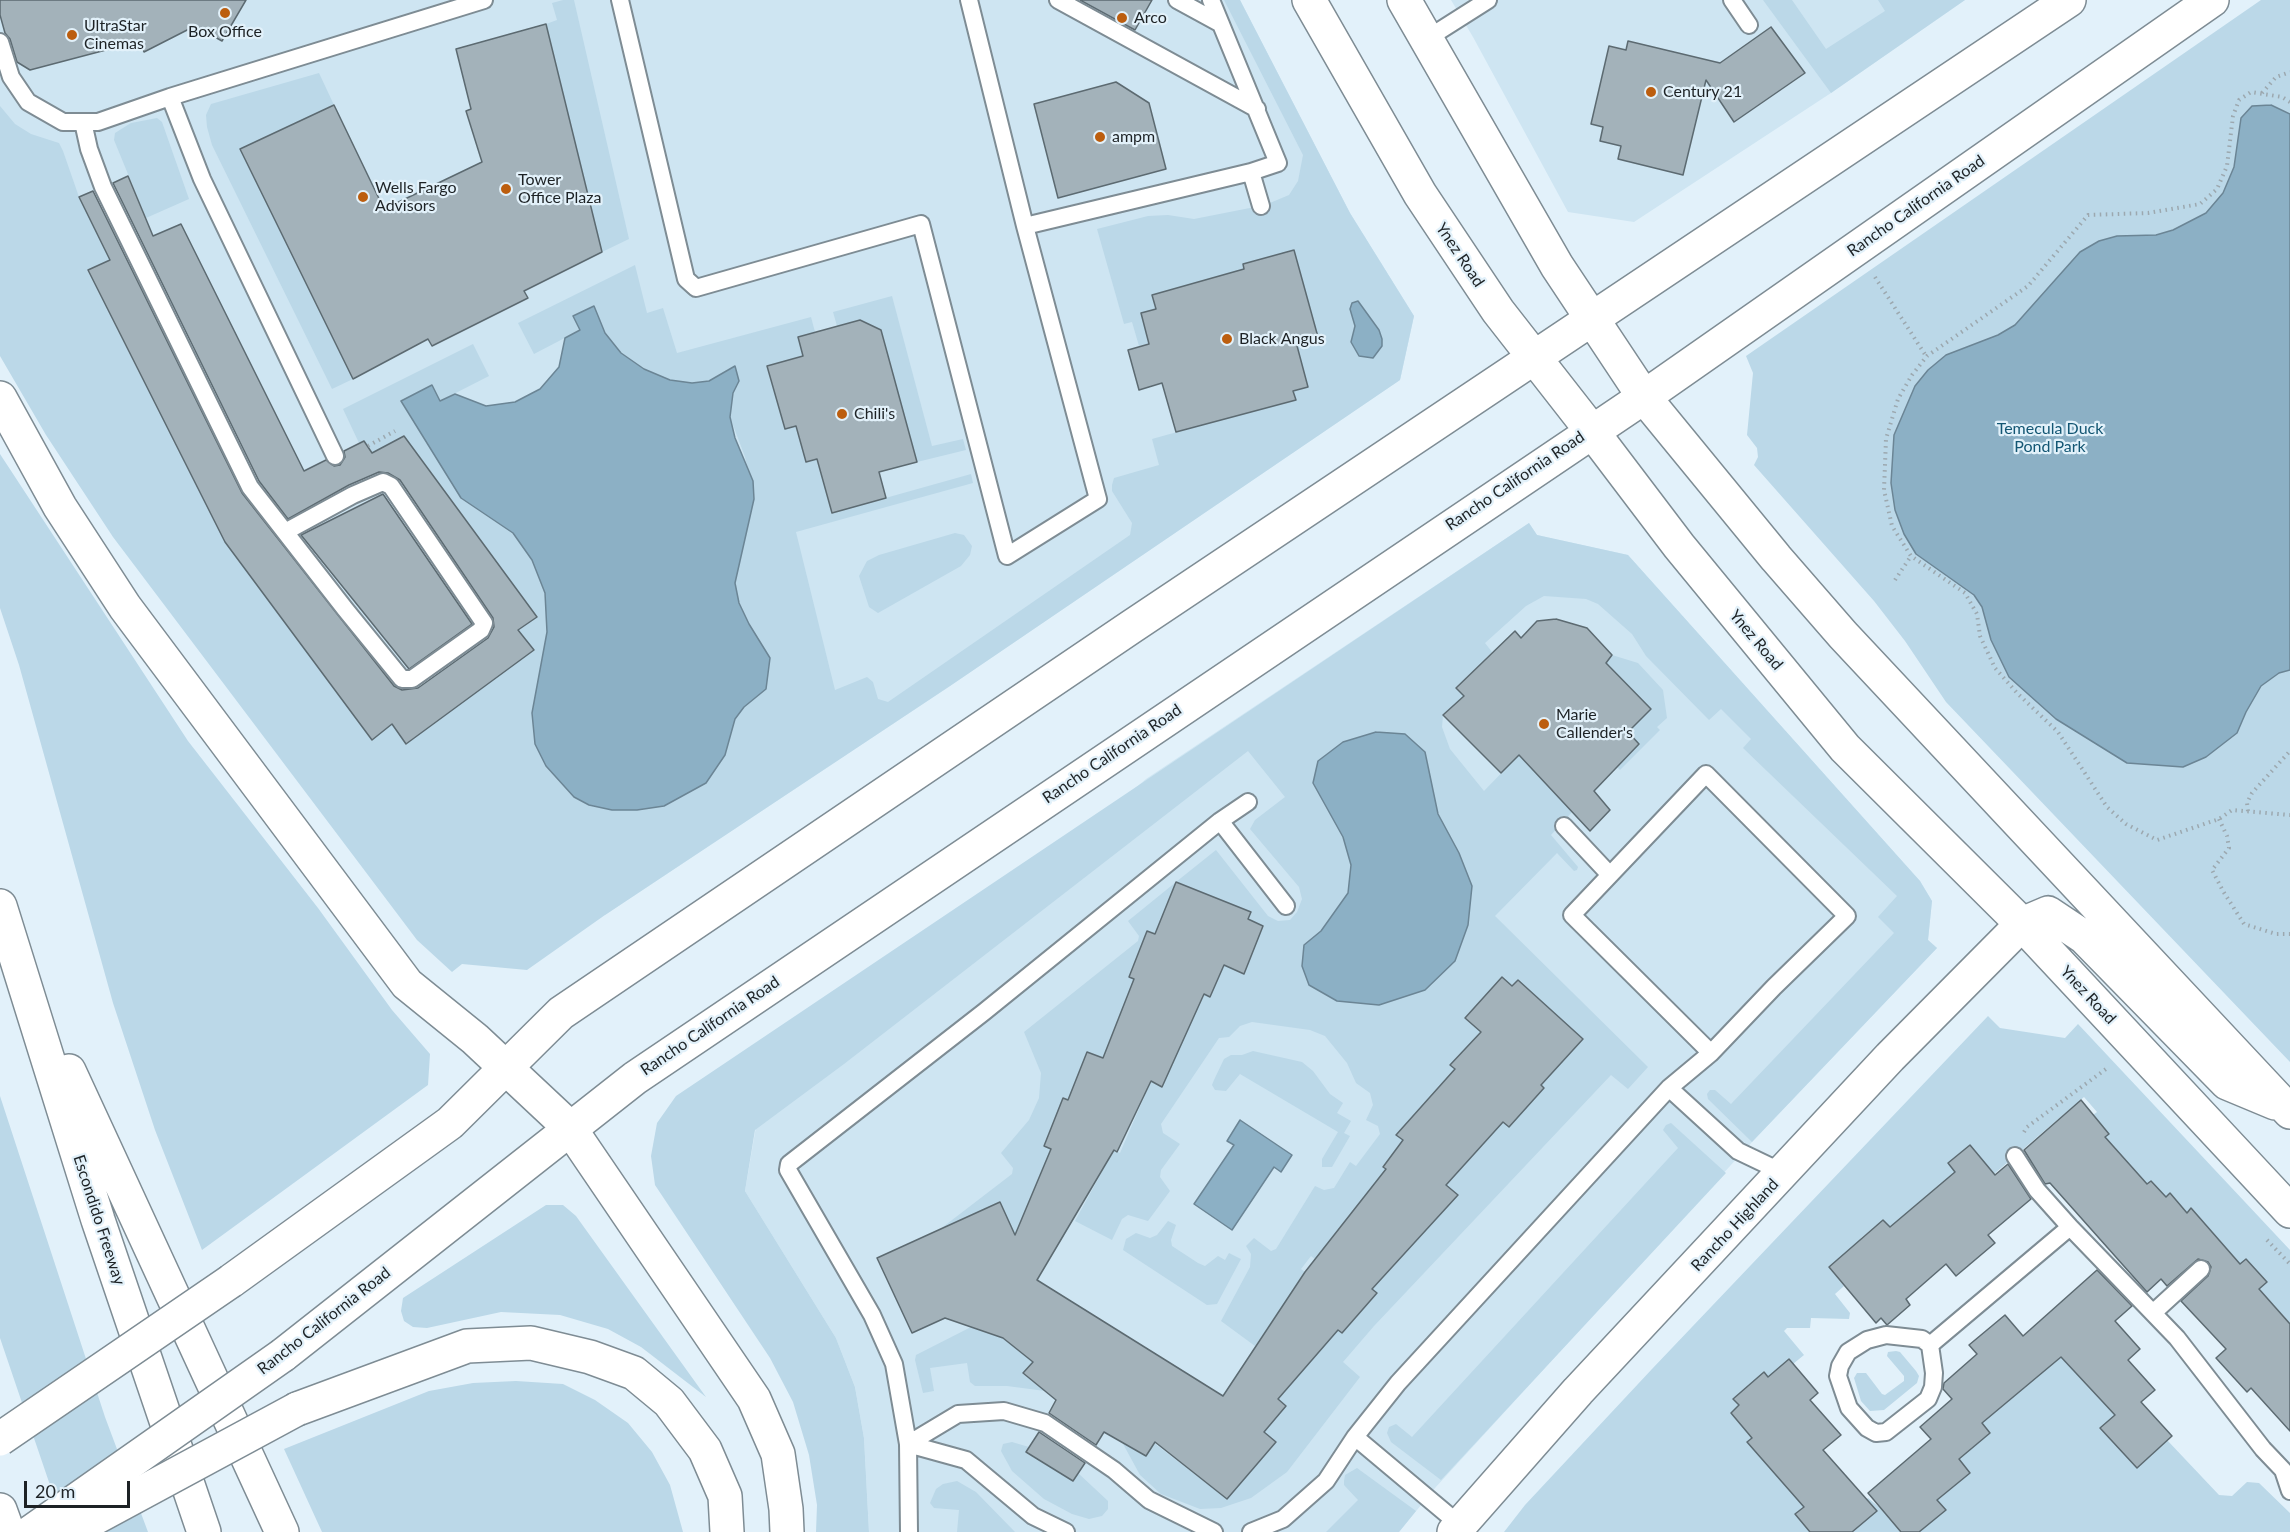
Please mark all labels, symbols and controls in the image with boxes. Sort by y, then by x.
marker: Box Office [218,6,232,20]
place label: Arco [1134,8,1167,28]
marker: Arco [1115,11,1129,25]
place label: UltraStar Cinemas [84,16,146,54]
place label: Box Office [188,22,262,42]
marker: UltraStar Cinemas [65,28,79,42]
place label: Century 21 [1663,82,1742,102]
marker: Century 21 [1644,85,1658,99]
place label: ampm [1112,127,1155,147]
marker: ampm [1093,130,1107,144]
street label: Rancho California Road [1844,151,1988,261]
place label: Tower Office Plaza [518,170,601,208]
place label: Wells Fargo Advisors [375,178,456,216]
marker: Tower Office Plaza [499,182,513,196]
marker: Wells Fargo Advisors [356,190,370,204]
street label: Ynez Road [1432,219,1488,291]
place label: Black Angus [1239,329,1325,349]
marker: Black Angus [1220,332,1234,346]
place label: Chili's [854,404,895,424]
marker: Chili's [835,407,849,421]
park label: Temecula Duck Pond Park [1997,419,2103,457]
street label: Rancho California Road [1442,427,1588,535]
street label: Ynez Road [1725,606,1787,674]
street label: Rancho California Road [1039,700,1185,808]
place label: Marie Callender's [1556,705,1633,743]
marker: Marie Callender's [1537,717,1551,731]
street label: Ynez Road [2056,962,2120,1028]
street label: Rancho California Road [637,972,783,1080]
street label: Escondido Freeway [69,1153,129,1287]
street label: Rancho Highland [1687,1175,1783,1275]
street label: Rancho California Road [254,1263,394,1379]
scale bar [27,1469,134,1507]
text: 20 m [35,1480,75,1502]

